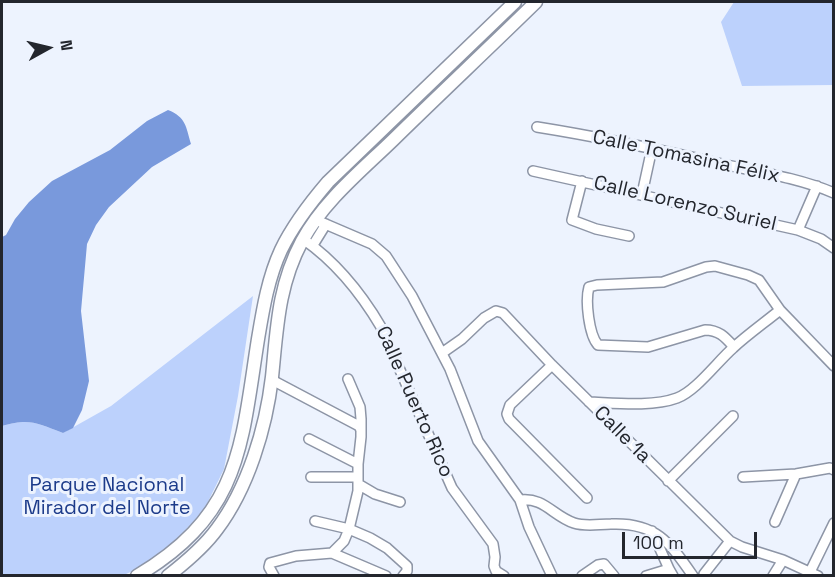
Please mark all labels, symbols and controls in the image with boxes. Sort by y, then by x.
north arrow [18,18,78,78]
text: N [55,39,77,52]
street label: Calle Tomasina Félix [590,125,782,189]
street label: Calle Lorenzo Suriel [591,171,779,237]
street label: Calle Puerto Rico [370,323,458,481]
street label: Calle 1a [588,401,656,469]
park label: Parque Nacional Mirador del Norte [23,474,191,521]
scale bar [625,520,760,558]
text: 100 m [633,531,684,554]

